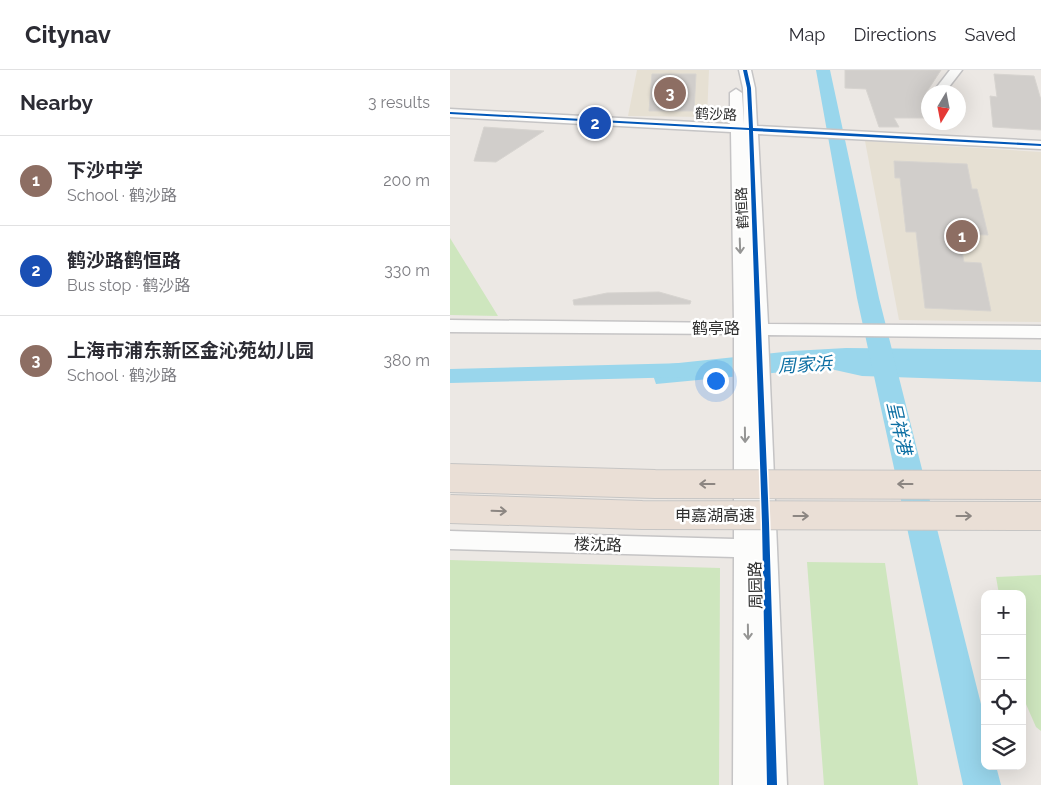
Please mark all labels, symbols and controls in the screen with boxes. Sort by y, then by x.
text: Citynav [25,20,111,49]
text: Map [789,24,825,45]
text: Directions [853,24,937,45]
text: Saved [965,24,1016,45]
pin: 3 [654,74,686,112]
north arrow [921,85,966,130]
text: Nearby [20,90,93,115]
text: 3 results [368,93,430,112]
pin: 2 [579,104,611,142]
street label: 鹤沙路 [695,105,737,123]
text: 下沙中学 [67,159,143,181]
text: 1 [32,171,40,190]
text: 200 m [383,171,430,190]
text: School · 鹤沙路 [67,186,177,205]
street label: 鹤恒路 [733,187,751,229]
pin: 1 [946,217,978,255]
one-way arrow [735,238,745,254]
text: 鹤沙路鹤恒路 [67,249,181,271]
text: 2 [31,261,41,280]
text: 330 m [384,261,430,280]
text: Bus stop · 鹤沙路 [67,276,191,295]
street label: 鹤亭路 [692,319,740,338]
text: 上海市浦东新区金沁苑幼儿园 [67,339,314,361]
text: 3 [32,351,40,370]
text: 380 m [383,351,430,370]
water label: 周家浜 [777,352,834,376]
text: School · 鹤沙路 [67,366,177,385]
your location [703,368,729,394]
water label: 呈祥港 [883,399,916,459]
one-way arrow [740,427,749,443]
one-way arrow [700,479,716,489]
one-way arrow [897,479,914,489]
one-way arrow [490,506,506,515]
street label: 申嘉湖高速 [675,506,755,525]
one-way arrow [792,511,809,521]
one-way arrow [955,511,971,521]
street label: 楼沈路 [574,534,622,555]
street label: 周园路 [746,561,765,609]
map controls [981,590,1026,770]
button: + [981,590,1026,635]
one-way arrow [743,624,752,640]
button: − [981,635,1026,680]
button: locate [981,680,1026,725]
button: layers [981,725,1026,770]

